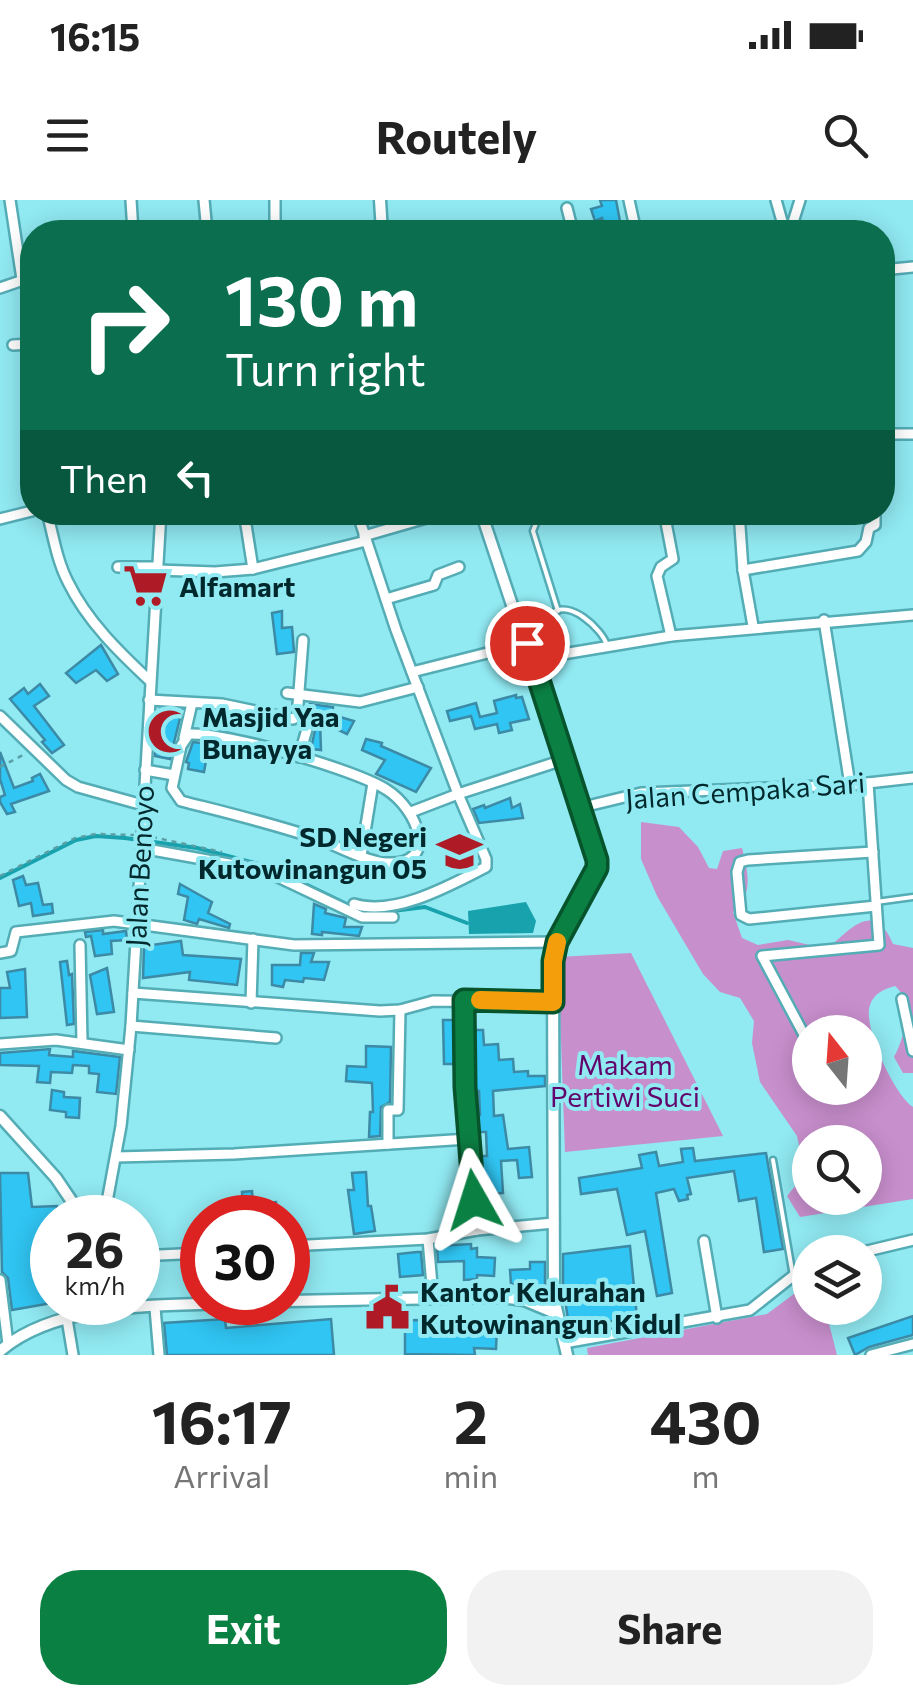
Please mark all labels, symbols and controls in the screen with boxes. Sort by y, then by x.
text: 16:15 [50,12,140,59]
icon: menu [40,108,95,163]
text: Routely [376,108,537,163]
icon: search [818,108,873,163]
text: 130 m [225,255,418,340]
icon: right [60,260,190,390]
text: Turn right [225,340,426,395]
icon: left [168,450,223,505]
text: Then [60,454,148,501]
supermarket icon: Alfamart [122,562,170,610]
place label: Alfamart [179,569,295,603]
pin [485,601,570,686]
icon: arrive [500,616,555,671]
place label: Masjid Yaa Bunayya [202,699,340,765]
mosque icon: Masjid Yaa Bunayya [145,708,193,756]
street label: Jalan Cempaka Sari [624,765,866,815]
street label: Jalan Benoyo [118,784,160,948]
place label: SD Negeri Kutowinangun 05 [198,819,427,885]
school or university icon: SD Negeri Kutowinangun 05 [436,828,484,876]
north arrow [792,1015,882,1105]
map controls [792,1015,882,1325]
park label: Makam Pertiwi Suci [550,1047,700,1113]
button: search [792,1125,882,1215]
position arrow [422,1148,526,1252]
speed limit sign: 30 [180,1195,310,1325]
text: 26 [65,1217,124,1278]
button: layers [792,1235,882,1325]
text: km/h [65,1270,125,1300]
place label: Kantor Kelurahan Kutowinangun Kidul [420,1274,681,1340]
public building icon: Kantor Kelurahan Kutowinangun Kidul [363,1283,411,1331]
text: 16:17 [152,1383,292,1456]
text: 2 [454,1383,488,1456]
text: 430 [650,1383,761,1456]
text: Arrival [173,1455,270,1495]
text: min [444,1455,498,1495]
text: m [692,1455,719,1495]
button: Exit [40,1570,447,1685]
button: Share [467,1570,873,1685]

